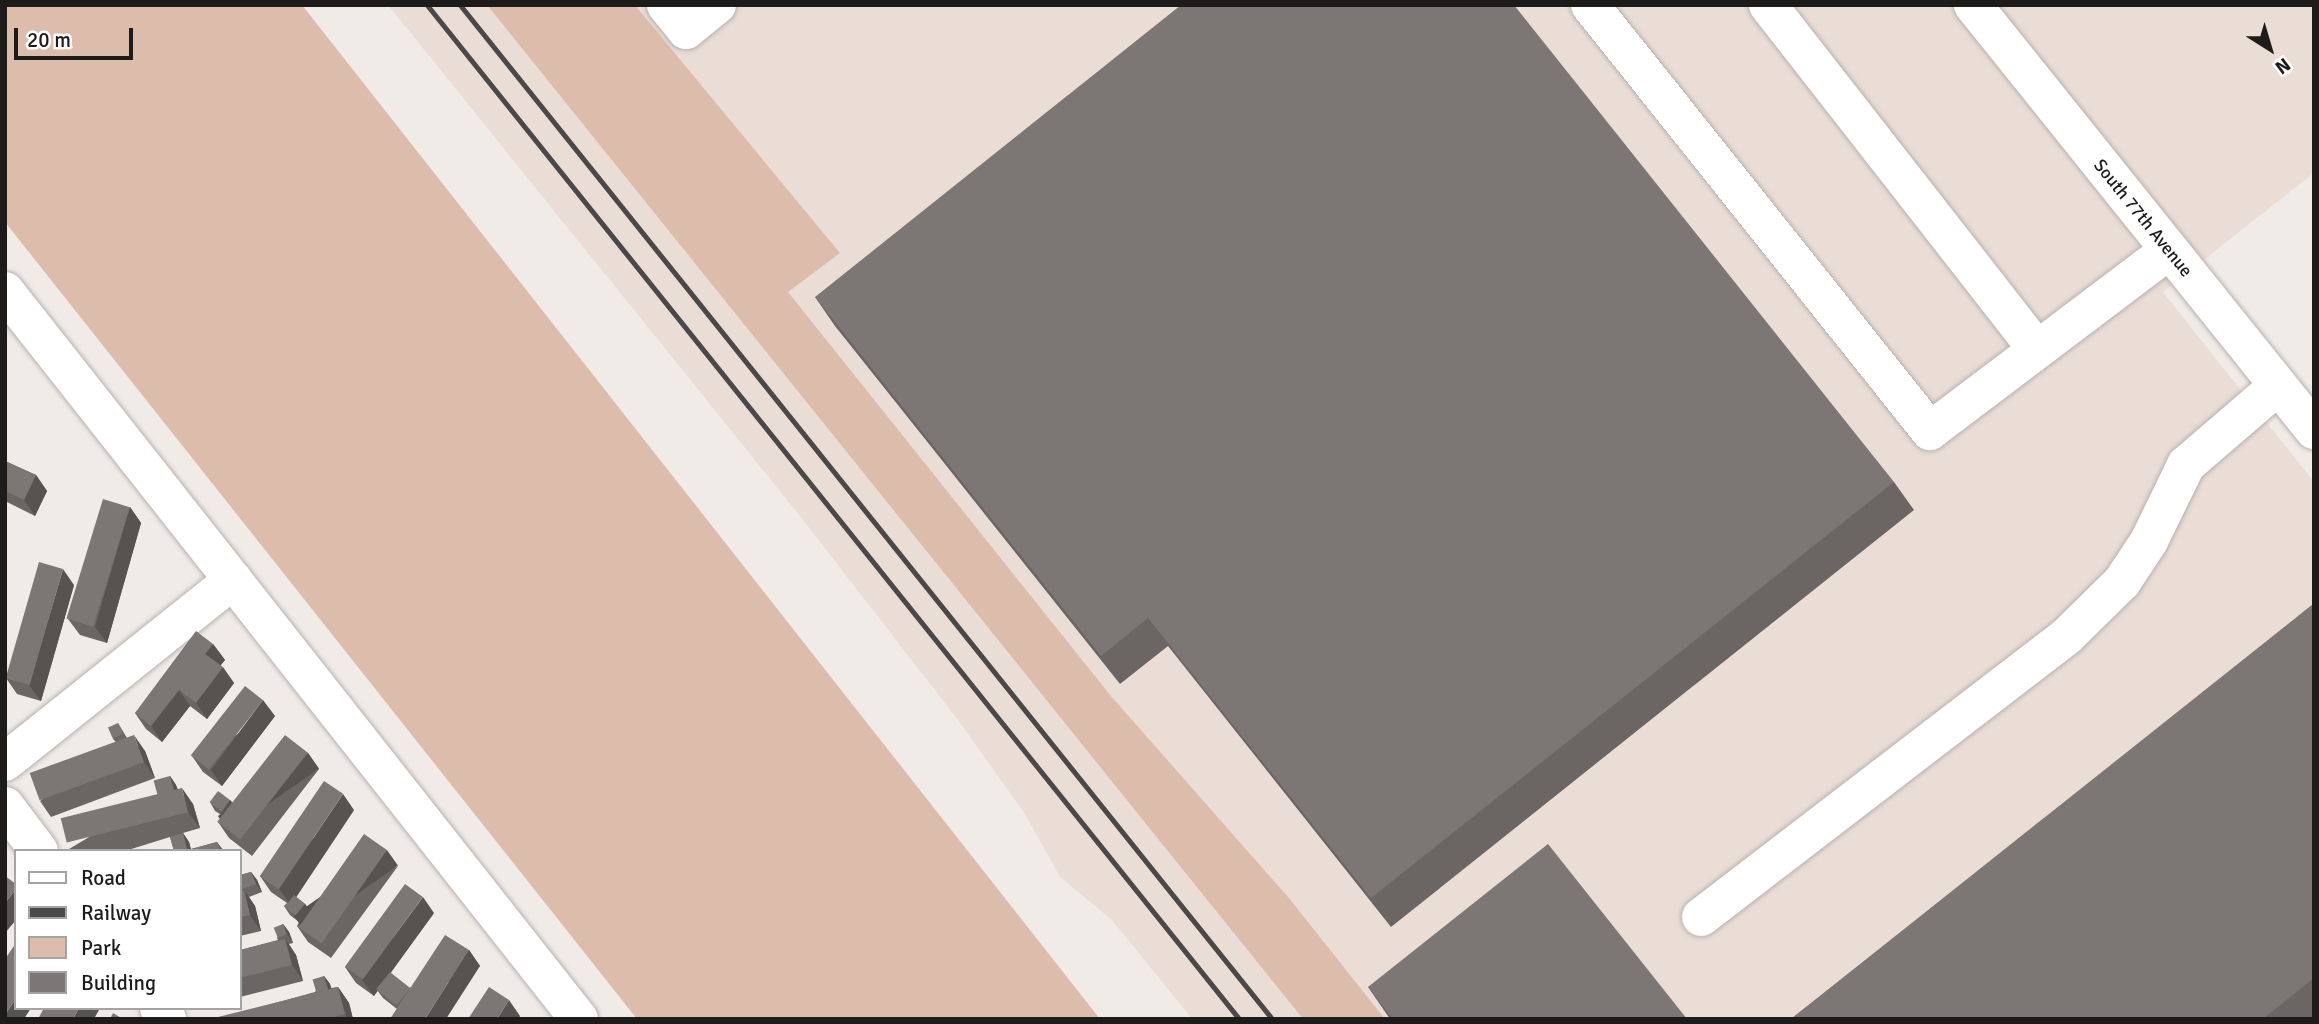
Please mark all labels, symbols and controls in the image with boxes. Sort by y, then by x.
scale bar [18,14,136,58]
north arrow [2235,14,2305,84]
text: 20 m [27,27,71,53]
text: N [2270,52,2295,79]
street label: South 77th Avenue [2089,155,2197,281]
legend [14,849,242,1010]
text: Road [81,865,126,891]
text: Railway [81,900,151,926]
text: Park [81,935,121,961]
text: Building [81,970,156,996]

